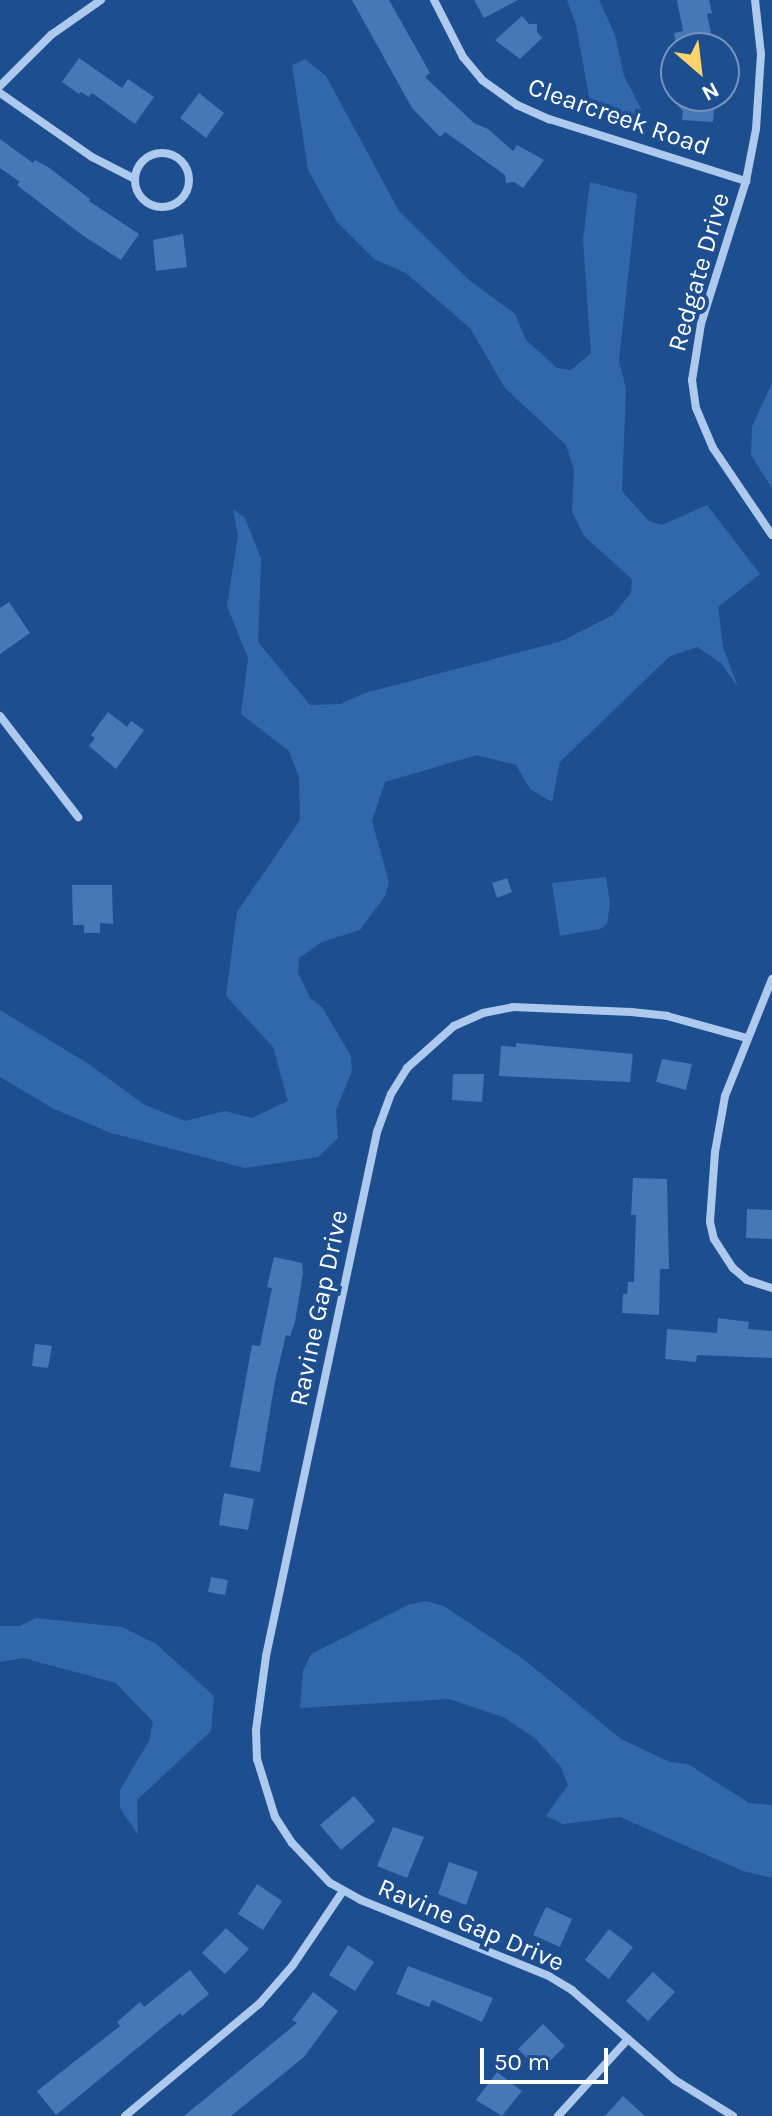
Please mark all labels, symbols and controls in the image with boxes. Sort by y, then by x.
north arrow [660,32,740,112]
street label: Clearcreek Road [524,71,714,163]
text: N [697,76,723,107]
street label: Redgate Drive [661,189,737,355]
street label: Ravine Gap Drive [283,1207,355,1409]
street label: Ravine Gap Drive [373,1872,569,1978]
scale bar [484,2032,612,2082]
text: 50 m [494,2048,550,2076]

